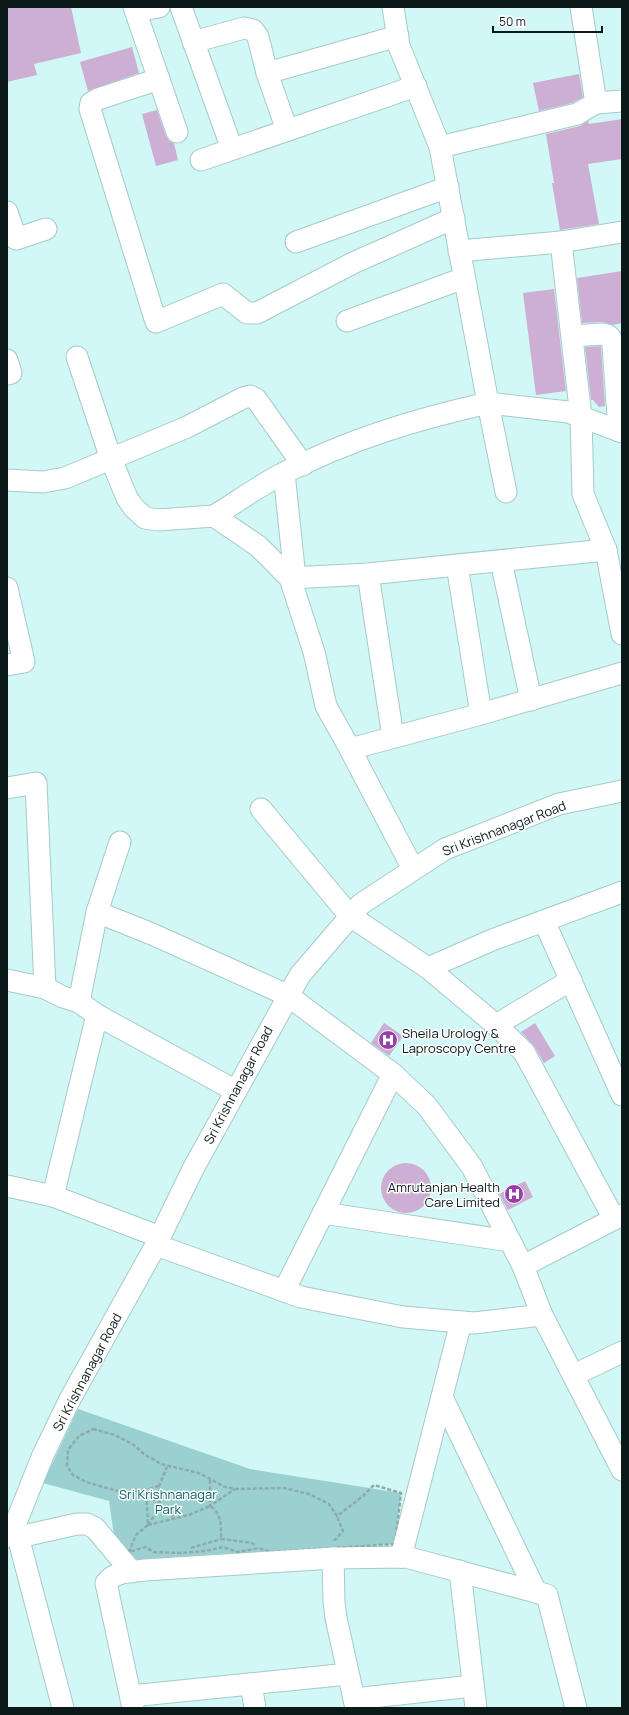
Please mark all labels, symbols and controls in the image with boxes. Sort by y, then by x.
scale bar [493,8,602,34]
text: 50 m [499,13,526,30]
street label: Sri Krishnanagar Road [440,796,568,860]
street label: Sri Krishnanagar Road [199,1023,277,1147]
place label: Sheila Urology & Laproscopy Centre [402,1024,516,1057]
hospital icon: Sheila Urology & Laproscopy Centre [377,1029,399,1051]
place label: Amrutanjan Health Care Limited [388,1178,500,1211]
hospital icon: Amrutanjan Health Care Limited [503,1183,525,1205]
street label: Sri Krishnanagar Road [48,1310,126,1434]
park label: Sri Krishnanagar Park [119,1485,217,1518]

